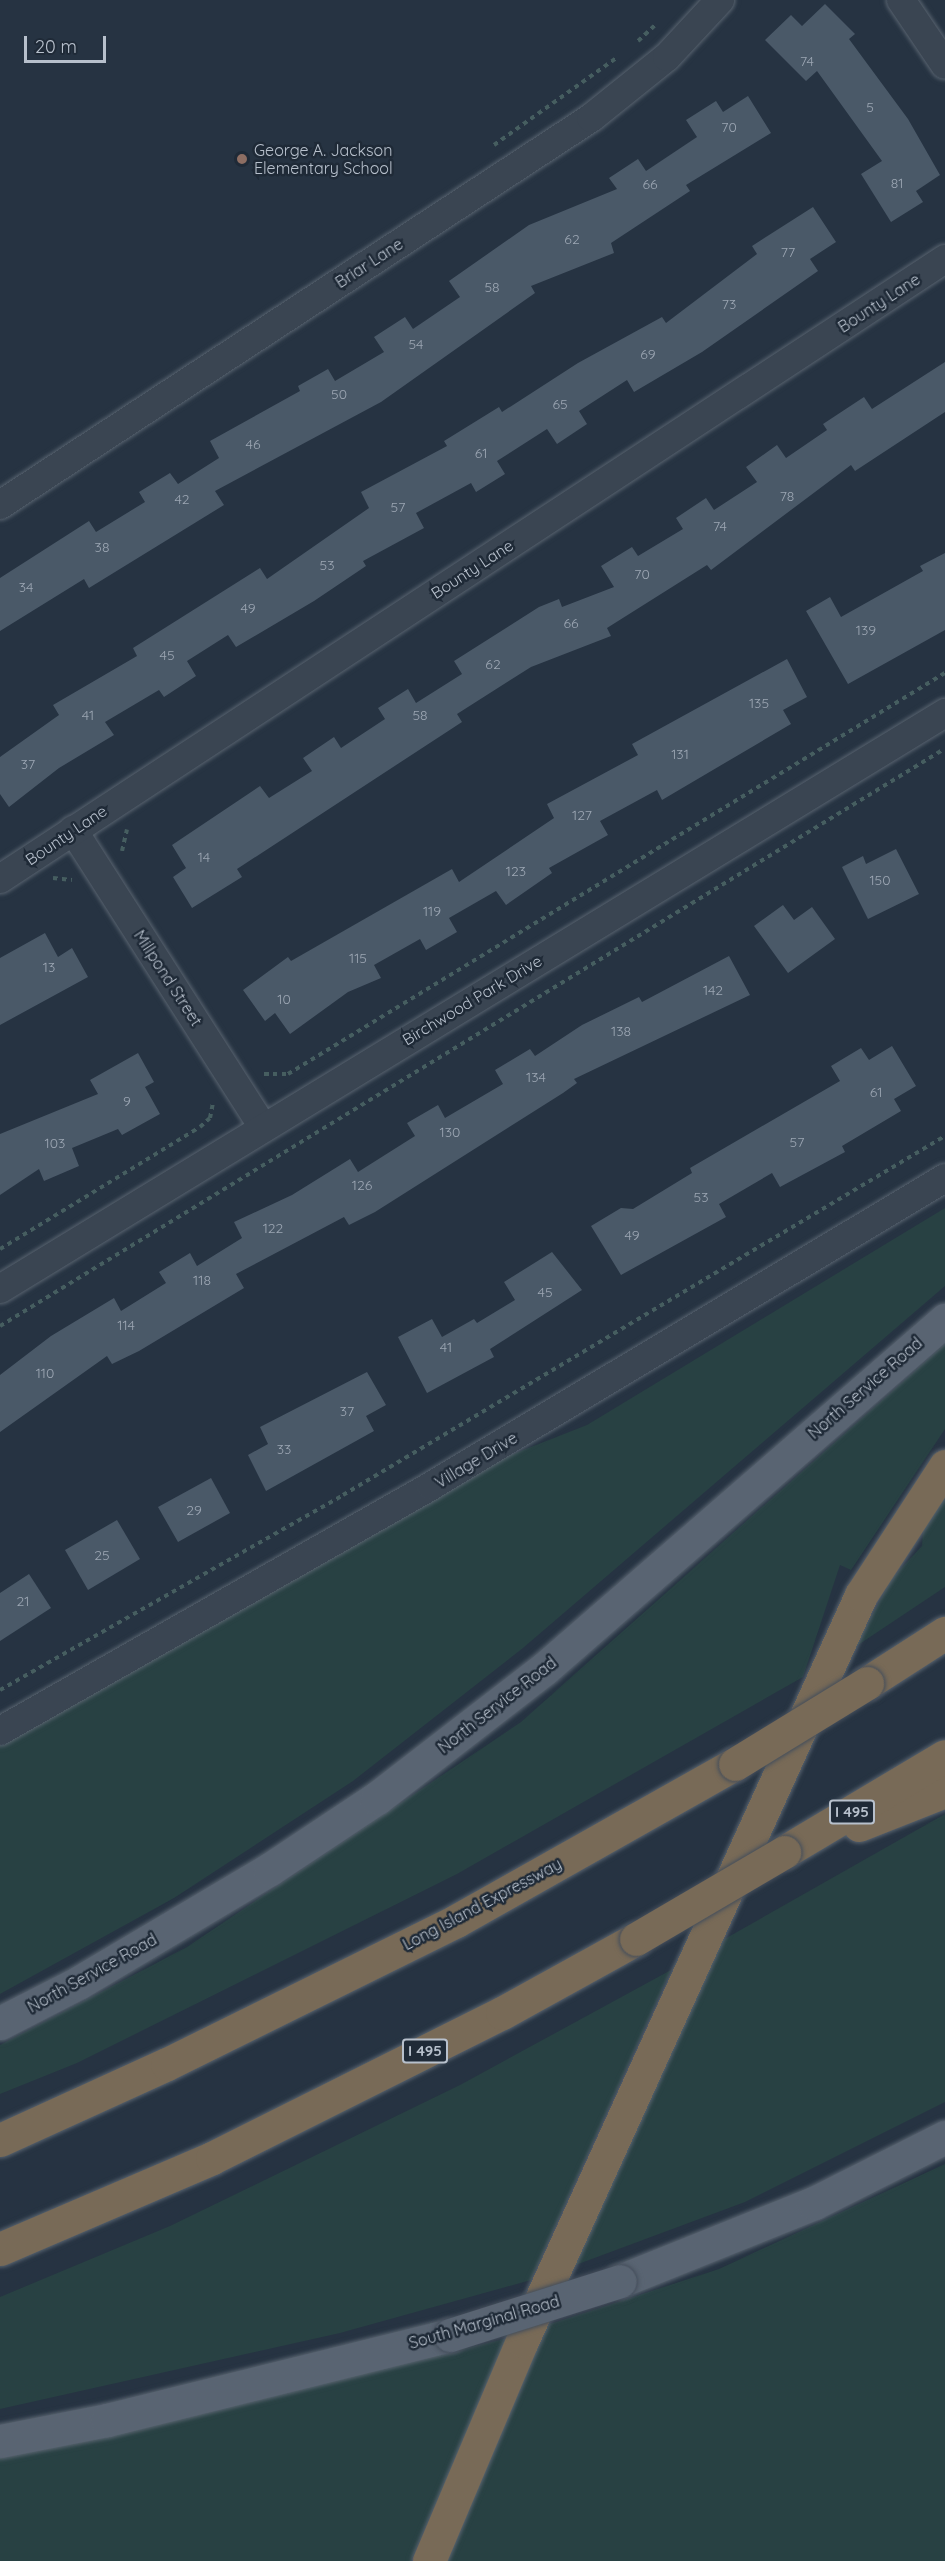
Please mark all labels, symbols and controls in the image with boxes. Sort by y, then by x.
scale bar [27,24,110,62]
text: 20 m [35,35,77,58]
house number: 74 [800,53,814,69]
house number: 5 [866,99,874,115]
house number: 70 [721,119,737,135]
place label: George A. Jackson Elementary School [254,140,393,178]
marker: George A. Jackson Elementary School [235,152,249,166]
house number: 81 [891,175,903,191]
house number: 66 [642,176,658,192]
house number: 62 [564,231,580,247]
street label: Briar Lane [332,234,406,292]
house number: 77 [781,244,795,260]
street label: Bounty Lane [834,269,924,337]
house number: 58 [484,279,500,295]
house number: 73 [722,296,736,312]
house number: 54 [408,336,424,352]
house number: 69 [640,346,656,362]
house number: 50 [331,386,347,402]
house number: 65 [552,396,568,412]
house number: 46 [246,436,260,452]
house number: 61 [475,445,487,461]
house number: 78 [780,488,794,504]
house number: 42 [174,491,190,507]
house number: 57 [391,499,405,515]
house number: 74 [713,518,727,534]
street label: Bounty Lane [427,535,517,603]
house number: 38 [95,539,109,555]
house number: 53 [320,557,334,573]
house number: 70 [634,566,650,582]
house number: 34 [19,579,33,595]
house number: 49 [241,600,255,616]
house number: 66 [563,615,579,631]
house number: 139 [856,622,876,638]
house number: 45 [159,647,175,663]
house number: 62 [485,656,501,672]
house number: 135 [749,695,769,711]
house number: 41 [82,707,94,723]
house number: 58 [412,707,428,723]
house number: 131 [671,746,689,762]
house number: 37 [21,756,35,772]
street label: Bounty Lane [22,801,110,869]
house number: 127 [572,807,592,823]
house number: 14 [198,849,210,865]
house number: 123 [506,863,526,879]
house number: 150 [869,872,891,888]
house number: 119 [423,903,441,919]
street label: Millpond Street [130,926,206,1030]
house number: 115 [349,950,367,966]
street label: Birchwood Park Drive [399,951,545,1049]
house number: 13 [43,959,55,975]
house number: 142 [703,982,723,998]
house number: 10 [277,991,291,1007]
house number: 138 [611,1023,631,1039]
house number: 134 [526,1069,546,1085]
house number: 61 [870,1084,882,1100]
house number: 9 [123,1093,131,1109]
house number: 130 [440,1124,460,1140]
house number: 57 [790,1134,804,1150]
house number: 103 [45,1135,65,1151]
house number: 126 [352,1177,372,1193]
house number: 53 [694,1189,708,1205]
house number: 122 [263,1220,283,1236]
house number: 49 [625,1227,639,1243]
house number: 118 [193,1272,211,1288]
house number: 45 [537,1284,553,1300]
house number: 114 [117,1317,135,1333]
street label: North Service Road [804,1333,926,1443]
house number: 41 [440,1339,452,1355]
house number: 110 [36,1365,54,1381]
house number: 37 [340,1403,354,1419]
street label: Village Drive [431,1428,521,1492]
house number: 33 [277,1441,291,1457]
house number: 29 [186,1502,202,1518]
house number: 25 [94,1547,110,1563]
house number: 21 [17,1593,29,1609]
street label: North Service Road [434,1653,560,1757]
road number: I 495 [828,1800,876,1824]
street label: Long Island Expressway [399,1854,565,1954]
street label: North Service Road [24,1930,160,2016]
road number: I 495 [401,2039,449,2063]
street label: South Marginal Road [407,2291,561,2353]

